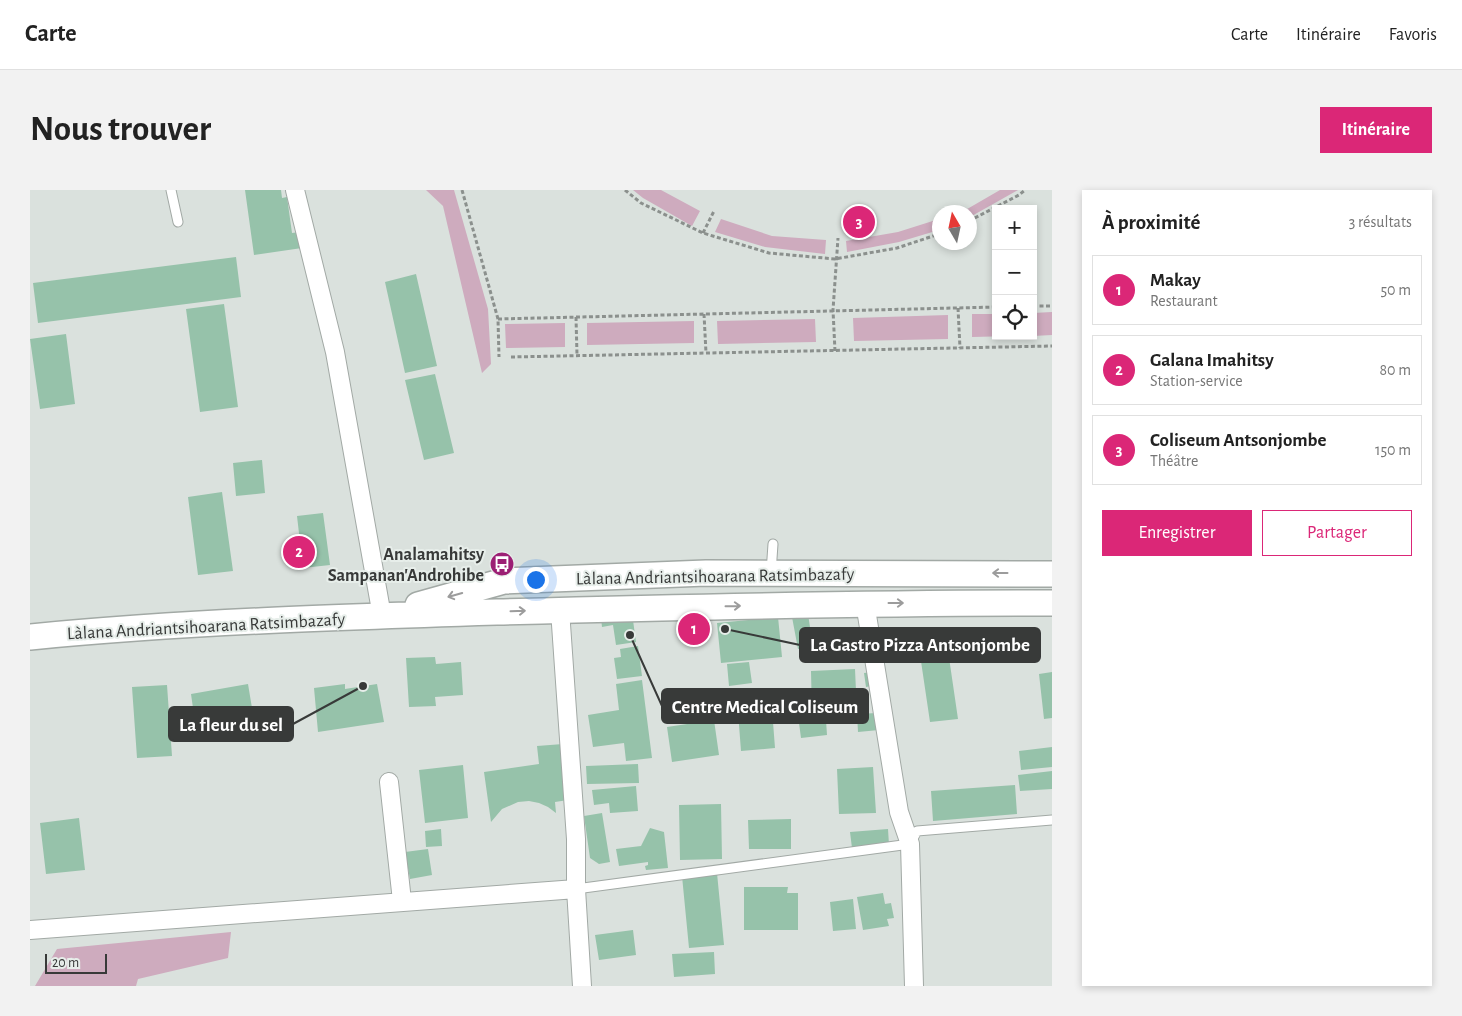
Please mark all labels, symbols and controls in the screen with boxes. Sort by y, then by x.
text: Carte [25,22,77,46]
text: Carte [1231,26,1268,44]
text: Itinéraire [1296,26,1361,44]
text: Favoris [1389,26,1437,44]
button: Itinéraire [1320,107,1432,153]
text: Nous trouver [30,112,211,147]
pin: 3 [843,203,875,241]
north arrow [932,205,977,250]
map controls [992,205,1037,340]
button: + [992,205,1037,250]
text: À proximité [1102,212,1200,233]
text: 3 résultats [1349,214,1412,230]
button: − [992,250,1037,295]
text: Makay [1150,271,1201,290]
text: 1 [1116,282,1122,298]
text: 50 m [1380,282,1411,298]
text: Restaurant [1150,293,1218,309]
button: locate [992,295,1037,340]
text: Galana Imahitsy [1150,351,1274,370]
text: 2 [1115,362,1123,378]
text: 80 m [1380,362,1411,378]
text: Station-service [1150,373,1243,389]
text: Coliseum Antsonjombe [1150,431,1326,450]
text: 3 [1116,442,1122,458]
text: 150 m [1375,442,1411,458]
text: Théâtre [1150,453,1198,469]
button: Enregistrer [1102,510,1252,556]
button: Partager [1262,510,1412,556]
pin: 2 [283,533,315,571]
place label: Analamahitsy Sampanan'Androhibe [328,546,485,585]
bus stop icon: Analamahitsy Sampanan'Androhibe [489,551,515,577]
street label: Làlana Andriantsihoarana Ratsimbazafy [576,566,855,588]
your location [523,567,549,593]
one-way arrow [992,568,1008,578]
one-way arrow [447,591,463,600]
one-way arrow [887,598,903,608]
one-way arrow [725,602,741,611]
one-way arrow [510,607,526,616]
pin: 1 [678,610,710,648]
street label: Làlana Andriantsihoarana Ratsimbazafy [67,611,346,643]
callout: La Gastro Pizza Antsonjombe [800,628,1040,662]
text: La Gastro Pizza Antsonjombe [810,636,1030,655]
callout: Centre Medical Coliseum [662,689,868,723]
text: Centre Medical Coliseum [672,698,858,717]
callout: La fleur du sel [169,707,293,741]
text: La fleur du sel [179,716,283,735]
scale bar [45,951,108,974]
text: 20 m [52,956,79,970]

